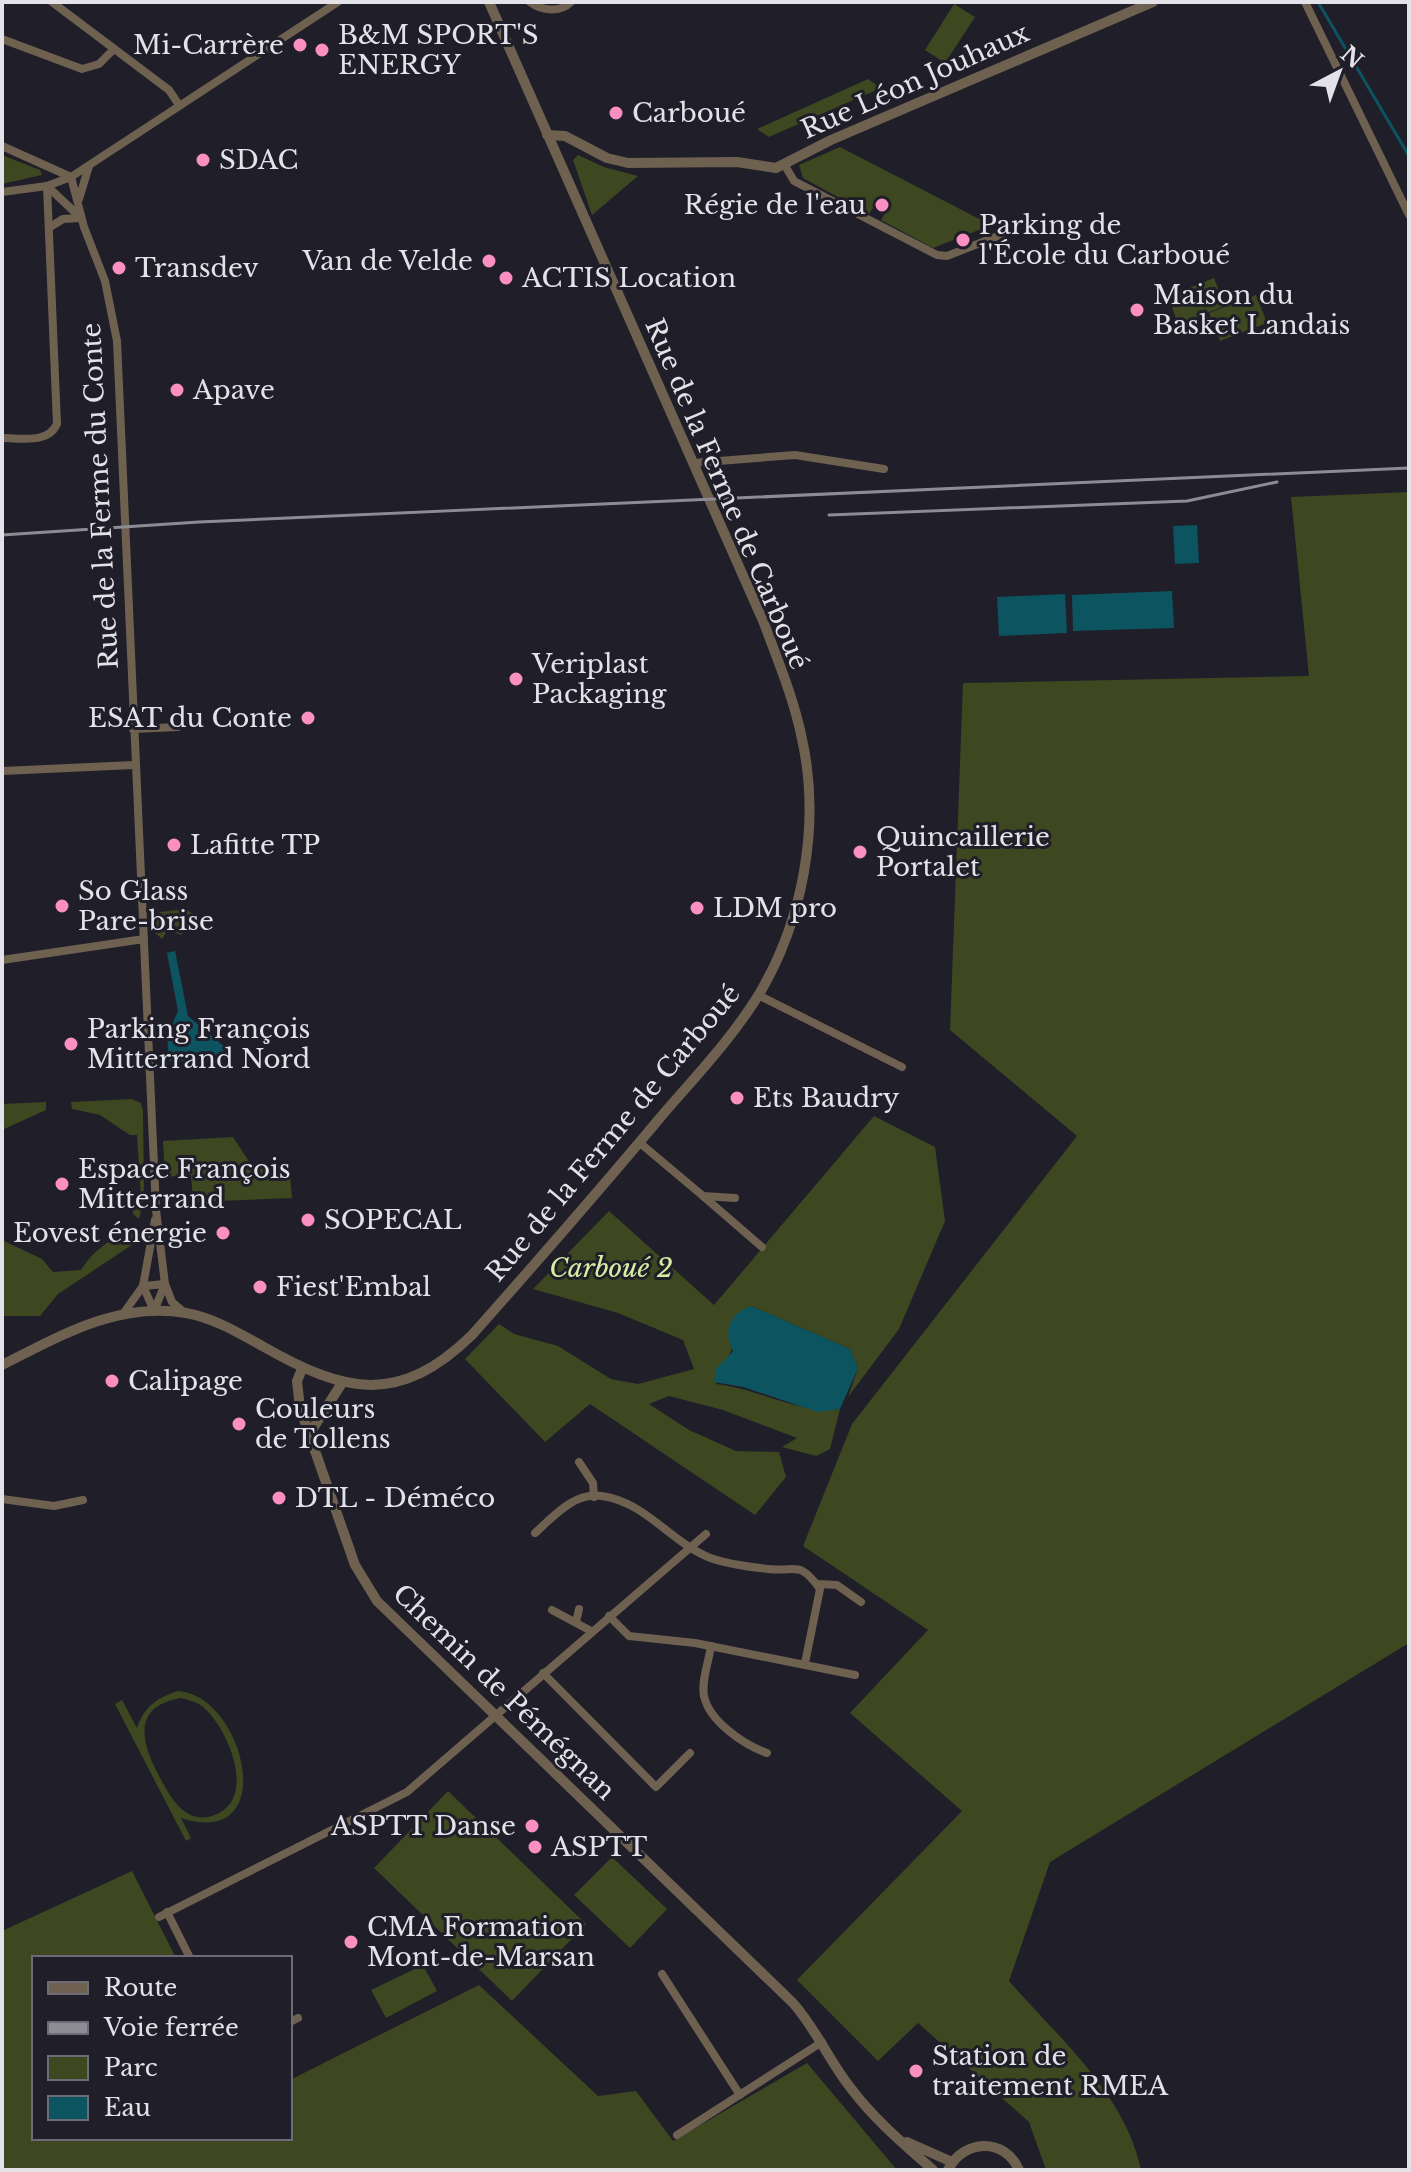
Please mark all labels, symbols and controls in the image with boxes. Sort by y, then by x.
street label: Rue Léon Jouhaux [796,16,1034,146]
place label: B&M SPORT'S ENERGY [338,19,539,81]
place label: Mi-Carrère [133,29,284,61]
north arrow [1299,32,1379,112]
marker: Mi-Carrère [291,36,309,54]
text: N [1335,40,1369,74]
marker: B&M SPORT'S ENERGY [313,41,331,59]
place label: Carboué [632,97,746,129]
marker: Carboué [607,104,625,122]
place label: SDAC [219,144,298,176]
marker: SDAC [194,151,212,169]
place label: Régie de l'eau [684,189,866,221]
marker: Régie de l'eau [873,196,891,214]
place label: Parking de l'École du Carboué [979,209,1230,271]
marker: Parking de l'École du Carboué [954,231,972,249]
place label: Van de Velde [301,245,473,277]
place label: Transdev [135,252,259,284]
marker: Van de Velde [480,252,498,270]
marker: Transdev [110,259,128,277]
place label: ACTIS Location [521,262,736,294]
marker: ACTIS Location [497,269,515,287]
place label: Maison du Basket Landais [1153,279,1350,341]
marker: Maison du Basket Landais [1128,301,1146,319]
street label: Rue de la Ferme de Carboué [638,314,816,674]
street label: Rue de la Ferme du Conte [75,322,125,670]
place label: Apave [192,374,275,406]
marker: Apave [168,381,186,399]
place label: Veriplast Packaging [531,648,667,710]
marker: Veriplast Packaging [507,670,525,688]
place label: ESAT du Conte [88,702,292,734]
marker: ESAT du Conte [299,709,317,727]
place label: Quincaillerie Portalet [876,821,1050,883]
place label: Lafitte TP [190,829,320,861]
marker: Lafitte TP [165,836,183,854]
marker: Quincaillerie Portalet [851,843,869,861]
place label: So Glass Pare-brise [78,875,214,937]
place label: LDM pro [713,892,837,924]
marker: So Glass Pare-brise [53,897,71,915]
marker: LDM pro [688,899,706,917]
street label: Rue de la Ferme de Carboué [479,978,747,1288]
place label: Parking François Mitterrand Nord [87,1013,310,1075]
marker: Parking François Mitterrand Nord [62,1035,80,1053]
place label: Ets Baudry [753,1082,900,1114]
marker: Ets Baudry [728,1089,746,1107]
place label: Espace François Mitterrand [78,1153,291,1215]
marker: Espace François Mitterrand [53,1175,71,1193]
place label: SOPECAL [324,1204,462,1236]
marker: SOPECAL [299,1211,317,1229]
place label: Eovest énergie [13,1217,207,1249]
marker: Eovest énergie [214,1224,232,1242]
park label: Carboué 2 [549,1252,673,1284]
place label: Fiest'Embal [276,1271,431,1303]
marker: Fiest'Embal [251,1278,269,1296]
place label: Calipage [128,1365,243,1397]
marker: Calipage [103,1372,121,1390]
place label: Couleurs de Tollens [255,1393,391,1455]
marker: Couleurs de Tollens [230,1415,248,1433]
place label: DTL - Déméco [295,1482,495,1514]
marker: DTL - Déméco [270,1489,288,1507]
street label: Chemin de Pémégnan [386,1578,622,1806]
place label: ASPTT Danse [330,1810,516,1842]
marker: ASPTT Danse [523,1817,541,1835]
place label: ASPTT [550,1831,648,1863]
marker: ASPTT [526,1838,544,1856]
place label: CMA Formation Mont-de-Marsan [367,1911,595,1973]
marker: CMA Formation Mont-de-Marsan [342,1933,360,1951]
legend [32,1956,292,2140]
text: Route [104,1973,177,2002]
text: Voie ferrée [103,2013,239,2042]
place label: Station de traitement RMEA [932,2040,1169,2102]
text: Parc [104,2053,158,2082]
marker: Station de traitement RMEA [907,2062,925,2080]
text: Eau [104,2093,151,2122]

